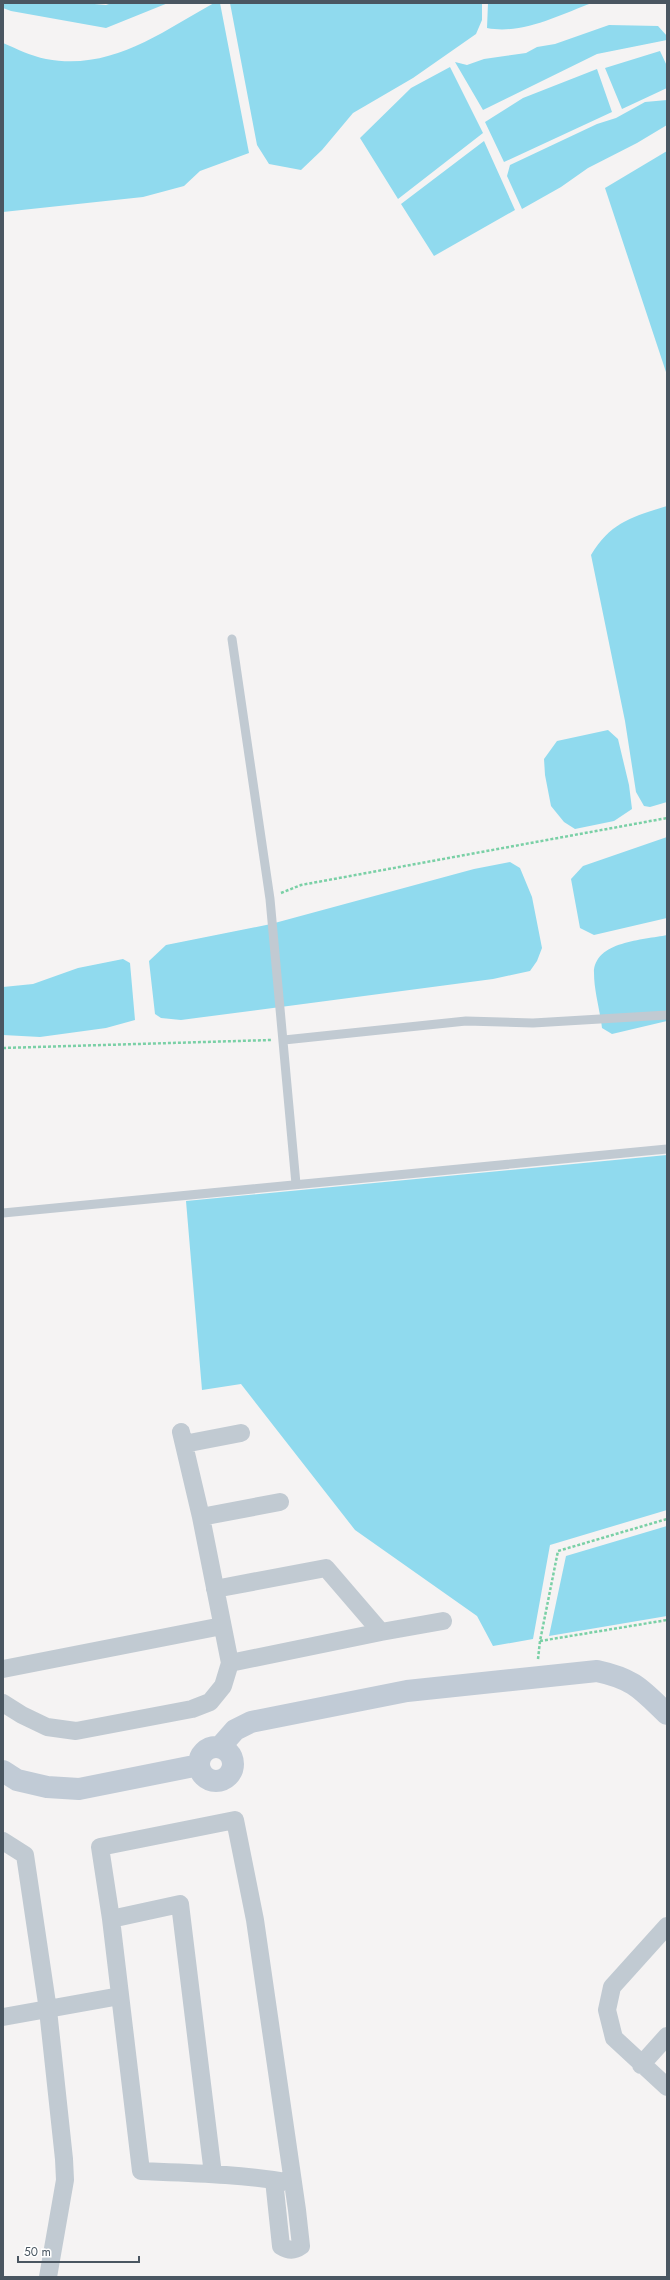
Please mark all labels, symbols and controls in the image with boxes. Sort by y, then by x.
scale bar [18,2238,139,2264]
text: 50 m [24,2243,51,2261]

